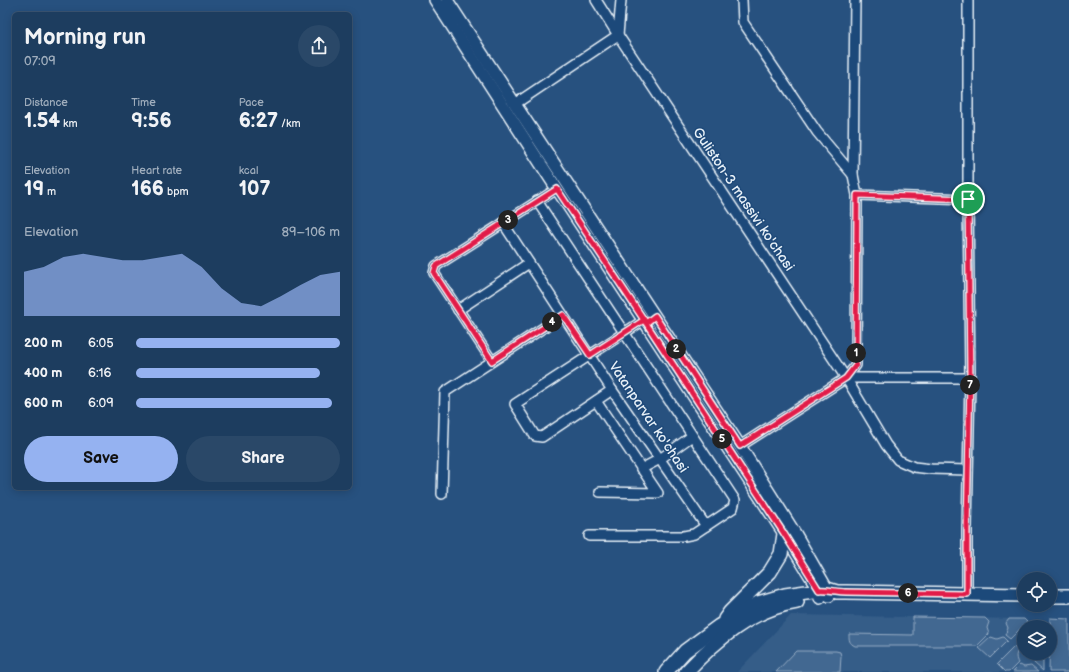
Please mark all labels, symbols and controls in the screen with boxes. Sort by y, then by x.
text: Morning run [24,24,146,51]
button: share [298,25,340,67]
text: 07:09 [24,53,56,69]
text: Distance [24,96,68,109]
text: Time [131,96,156,109]
text: Pace [239,96,264,109]
text: 1.54 [24,109,60,133]
text: 9:56 [131,109,172,133]
text: 6:27 [239,109,278,133]
text: km [60,117,78,130]
text: /km [278,117,301,130]
street label: Guliston-3 massivi ko'chasi [689,124,798,274]
text: Elevation [24,164,70,177]
text: Heart rate [131,164,182,177]
text: kcal [239,164,258,177]
text: 19 [24,177,44,201]
text: 166 [131,177,164,201]
text: 107 [239,177,271,201]
pin [951,182,985,216]
text: m [44,185,56,198]
text: bpm [164,185,189,198]
icon: arrive [957,188,979,210]
pin: 3 [498,210,518,230]
text: 3 [505,213,511,226]
text: Elevation [24,224,78,240]
text: 89–106 m [281,224,340,240]
pin: 4 [542,312,562,332]
text: 4 [549,315,555,328]
text: 200 m [24,335,62,351]
text: 6:05 [88,335,114,351]
pin: 2 [666,339,686,359]
text: 2 [673,342,679,355]
pin: 1 [846,343,866,363]
text: 1 [854,346,858,359]
street label: Vatanparvar ko'chasi [605,359,692,476]
text: 400 m [24,365,62,381]
text: 6:16 [88,365,112,381]
pin: 7 [960,375,980,395]
text: 7 [967,378,973,391]
text: 600 m [24,395,63,411]
text: 6:09 [88,395,114,411]
pin: 5 [712,429,732,449]
text: 5 [719,432,725,445]
button: Save [24,436,178,482]
button: Share [186,436,340,482]
map controls [1017,572,1057,660]
button: locate [1017,572,1057,612]
pin: 6 [898,583,918,603]
text: 6 [905,586,911,599]
button: layers [1017,620,1057,660]

